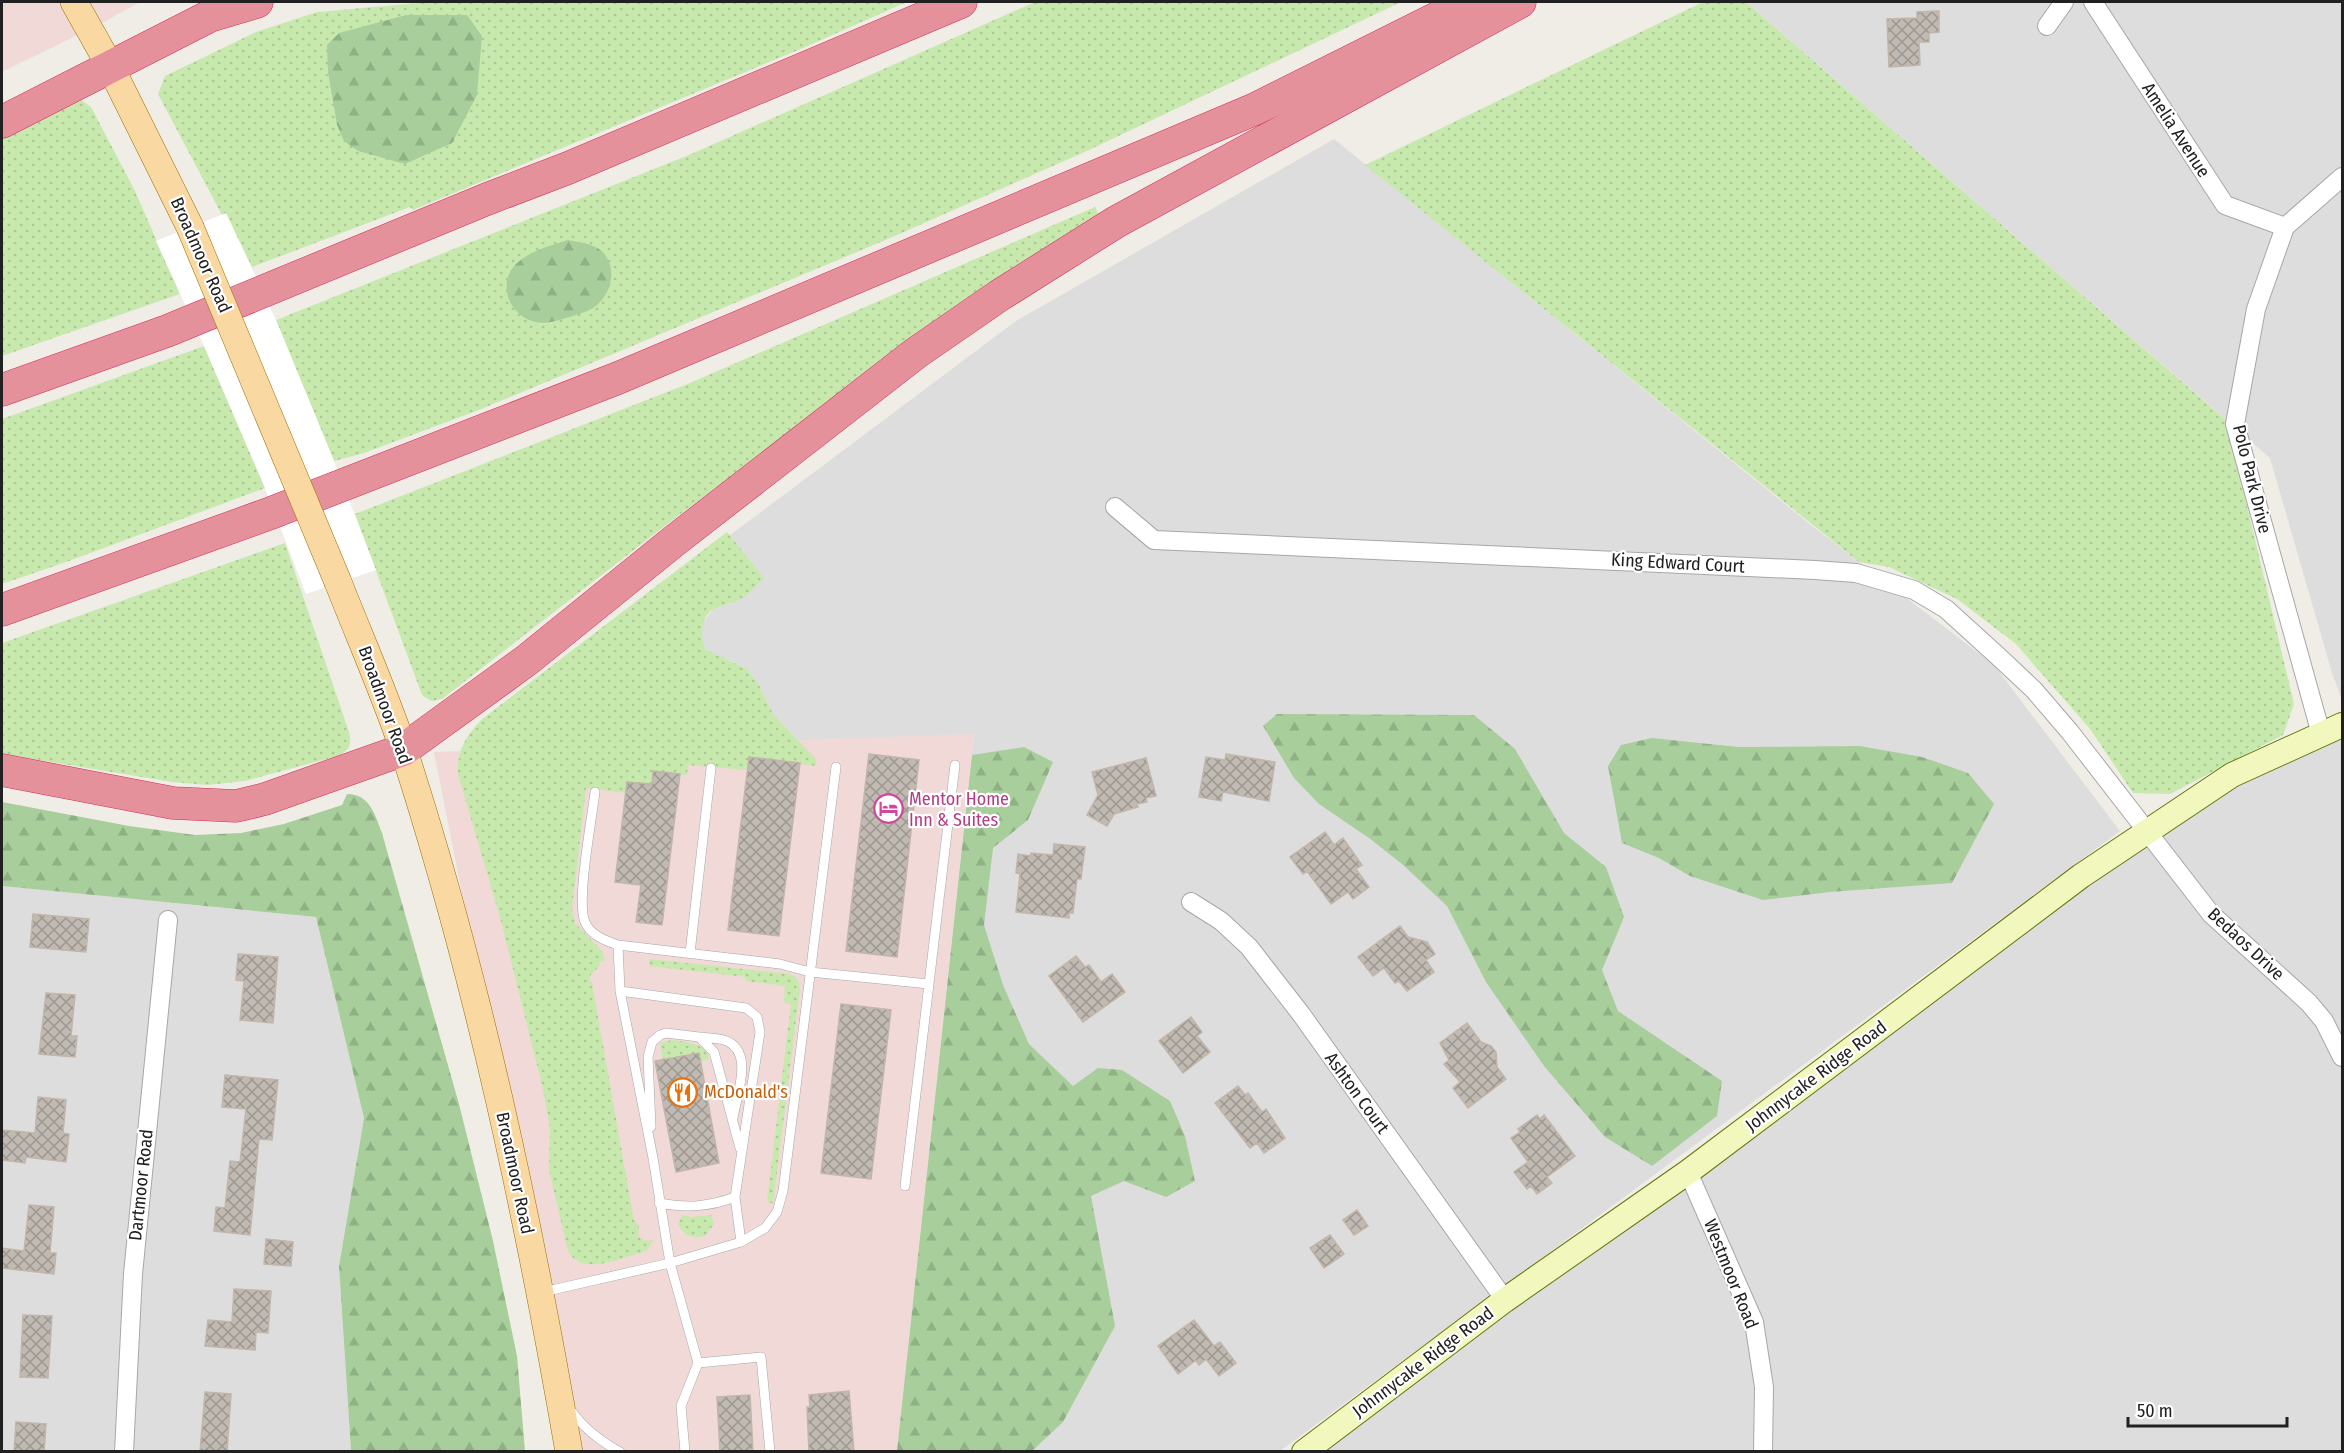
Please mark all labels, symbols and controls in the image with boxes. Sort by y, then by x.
street label: Amelia Avenue [2137,78,2215,182]
street label: Broadmoor Road [166,194,236,316]
street label: Polo Park Drive [2228,422,2276,536]
street label: King Edward Court [1611,549,1746,577]
street label: Broadmoor Road [353,643,417,767]
place label: Mentor Home Inn & Suites [909,788,1009,831]
hotel icon: Mentor Home Inn & Suites [872,793,904,825]
street label: Bedaos Drive [2203,903,2289,985]
street label: Johnnycake Ridge Road [1741,1016,1891,1136]
street label: Ashton Court [1320,1048,1394,1138]
restaurant icon: McDonald's [667,1076,699,1108]
place label: McDonald's [704,1081,788,1103]
street label: Broadmoor Road [491,1110,539,1236]
street label: Dartmoor Road [124,1128,158,1242]
street label: Westmoor Road [1699,1216,1763,1332]
street label: Johnnycake Ridge Road [1348,1302,1498,1422]
scale bar [2128,1390,2287,1428]
text: 50 m [2137,1400,2173,1422]

